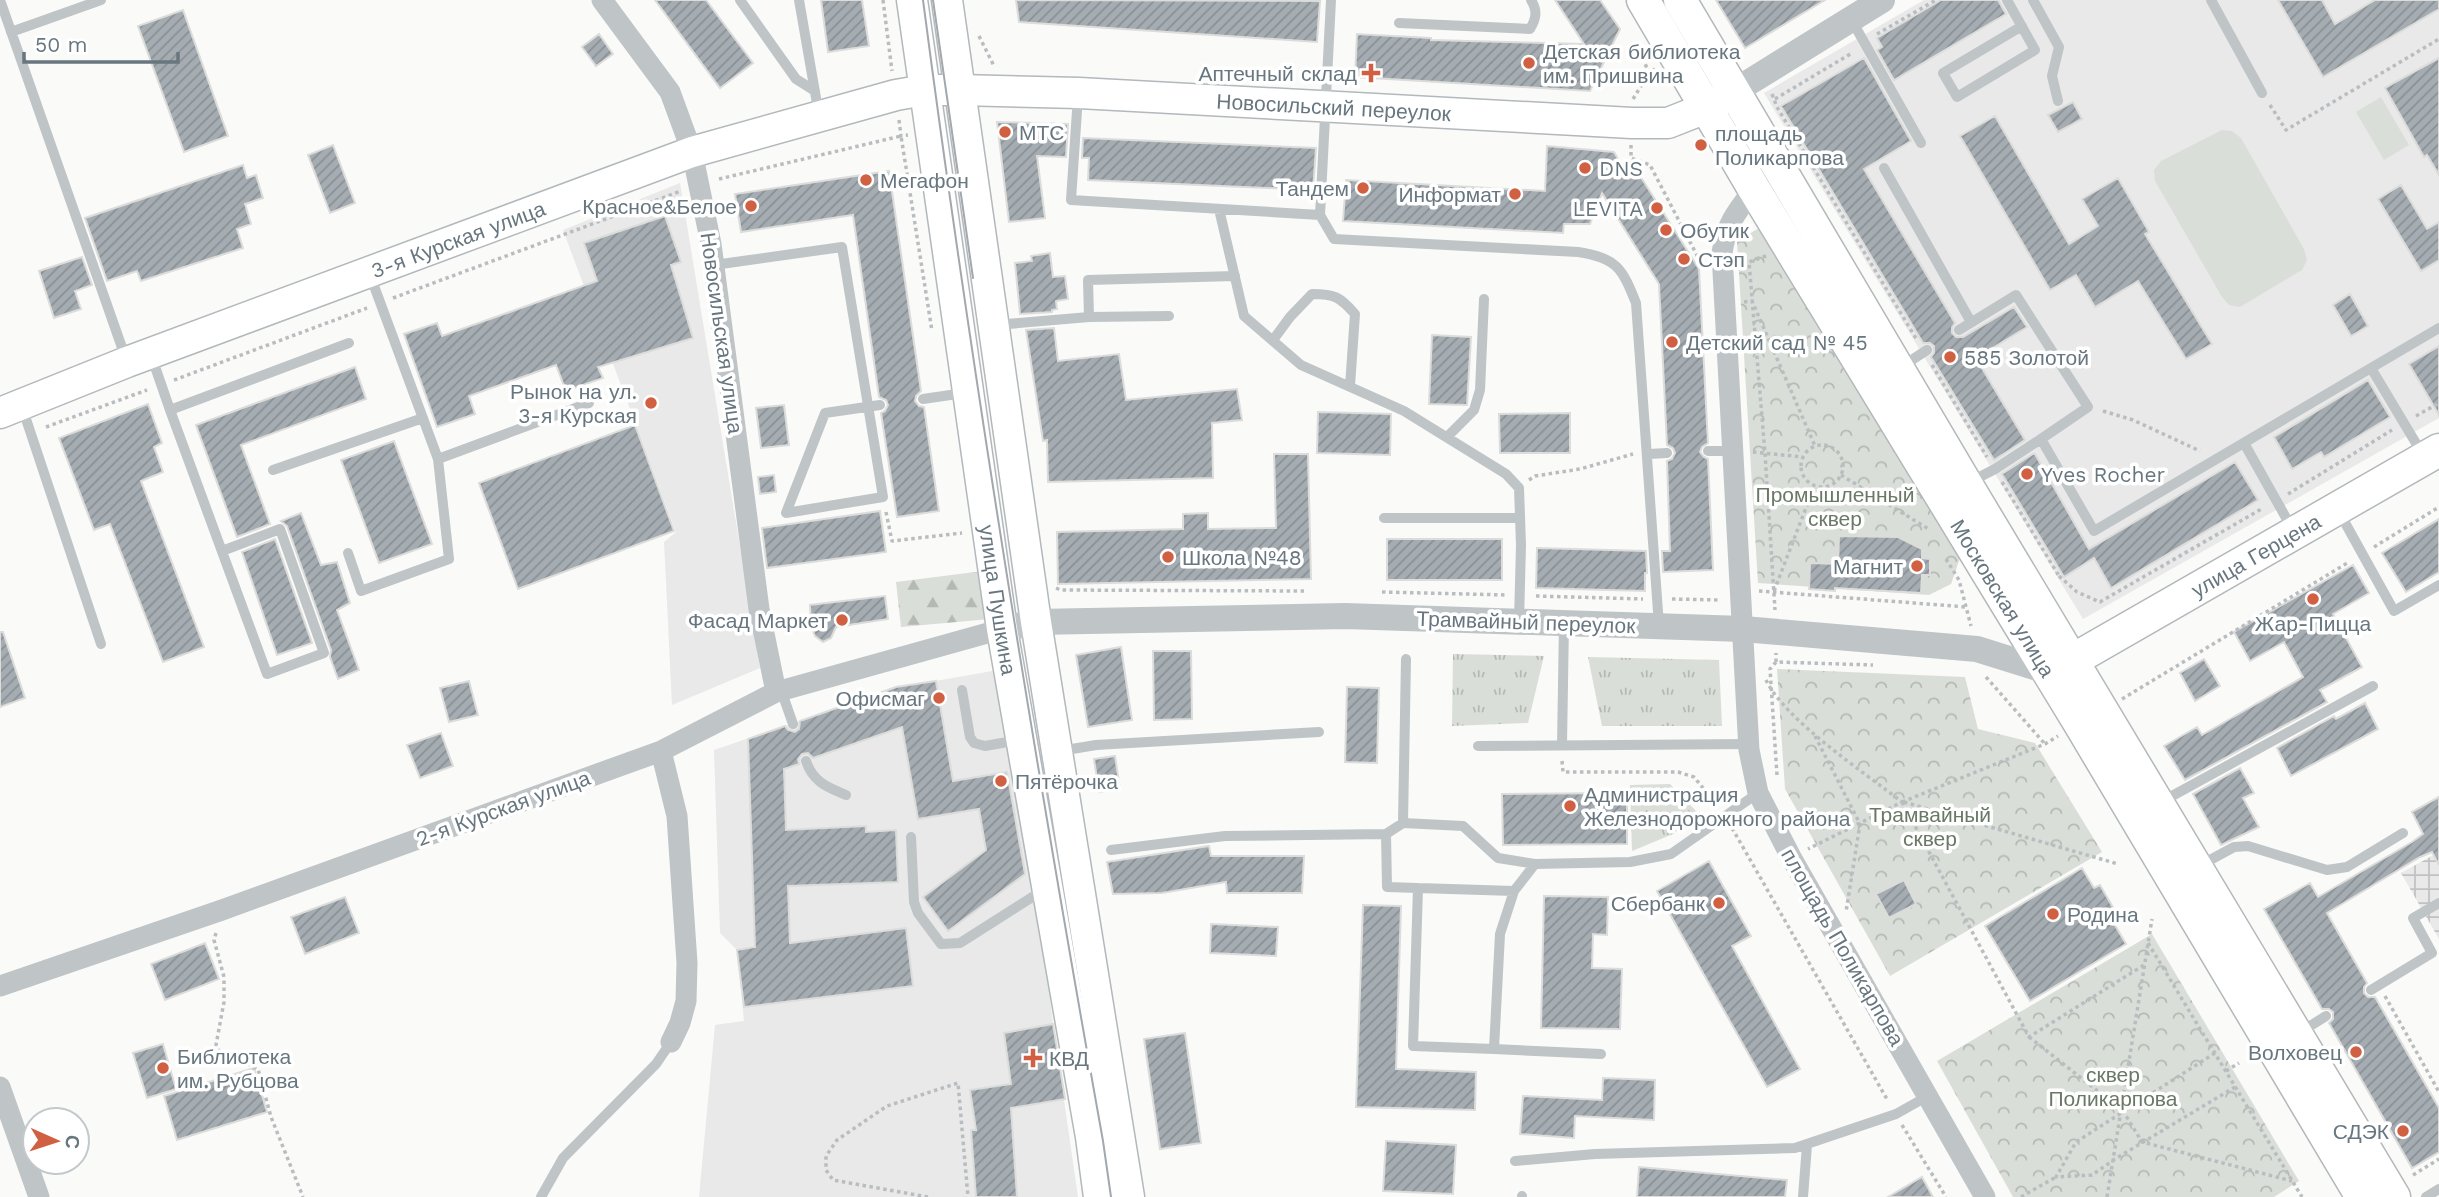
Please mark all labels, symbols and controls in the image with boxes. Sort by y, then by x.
scale bar [24,21,178,65]
text: 50 m [35,32,87,57]
place label: Детская библиотека им. Пришвина [1543,39,1741,88]
marker: Детская библиотека им. Пришвина [1521,55,1537,71]
place label: Аптечный склад [1199,61,1357,86]
marker: Аптечный склад [1363,65,1379,81]
street label: Новосильский переулок [1216,88,1452,126]
place label: МТС [1019,120,1065,145]
place label: площадь Поликарпова [1715,121,1844,170]
marker: МТС [997,124,1013,140]
marker: площадь Поликарпова [1693,137,1709,153]
place label: DNS [1599,156,1643,181]
marker: DNS [1577,160,1593,176]
place label: Мегафон [880,168,969,193]
marker: Мегафон [858,172,874,188]
place label: Тандем [1275,176,1349,201]
marker: Тандем [1355,180,1371,196]
place label: Информат [1398,182,1501,207]
marker: Информат [1507,186,1523,202]
place label: Красное&Белое [582,194,737,219]
street label: 3-я Курская улица [367,195,549,283]
place label: LEVITA [1573,196,1643,221]
marker: Красное&Белое [743,198,759,214]
marker: LEVITA [1649,200,1665,216]
place label: Обутик [1680,218,1750,243]
marker: Обутик [1658,222,1674,238]
street label: Новосильская улица [695,231,749,436]
place label: Стэп [1698,247,1745,272]
marker: Стэп [1676,251,1692,267]
place label: Детский сад № 45 [1686,330,1868,355]
marker: Детский сад № 45 [1664,334,1680,350]
place label: 585 Золотой [1964,345,2089,370]
marker: 585 Золотой [1942,349,1958,365]
place label: Рынок на ул. 3-я Курская [510,379,637,428]
marker: Рынок на ул. 3-я Курская [643,395,659,411]
place label: Yves Rocher [2041,462,2166,487]
marker: Yves Rocher [2019,466,2035,482]
park label: Промышленный сквер [1756,482,1914,531]
street label: улица Герцена [2187,508,2325,602]
street label: Московская улица [1946,514,2061,682]
street label: улица Пушкина [975,523,1022,677]
place label: Школа №48 [1182,545,1302,570]
marker: Школа №48 [1160,549,1176,565]
place label: Магнит [1833,554,1903,579]
marker: Магнит [1909,558,1925,574]
marker: Жар-Пицца [2305,591,2321,607]
street label: Трамвайный переулок [1416,606,1637,638]
place label: Фасад Маркет [688,608,828,633]
place label: Жар-Пицца [2255,611,2371,636]
marker: Фасад Маркет [834,612,850,628]
place label: Офисмаг [835,686,925,711]
marker: Офисмаг [931,690,947,706]
street label: 2-я Курская улица [413,765,594,851]
place label: Пятёрочка [1015,769,1118,794]
marker: Пятёрочка [993,773,1009,789]
place label: Администрация Железнодорожного района [1584,782,1851,831]
marker: Администрация Железнодорожного района [1562,798,1578,814]
park label: Трамвайный сквер [1869,802,1991,851]
street label: площадь Поликарпова [1776,844,1910,1050]
place label: Сбербанк [1611,891,1706,916]
marker: Сбербанк [1711,895,1727,911]
place label: Родина [2067,902,2139,927]
marker: Родина [2045,906,2061,922]
place label: Волховец [2248,1040,2342,1065]
place label: Библиотека им. Рубцова [177,1044,299,1093]
marker: Волховец [2348,1044,2364,1060]
place label: КВД [1049,1046,1089,1071]
marker: КВД [1023,1048,1043,1068]
marker: Библиотека им. Рубцова [155,1060,171,1076]
park label: сквер Поликарпова [2049,1062,2178,1111]
north arrow [21,1106,91,1176]
place label: СДЭК [2333,1119,2390,1144]
marker: СДЭК [2395,1123,2411,1139]
text: С [61,1134,84,1150]

